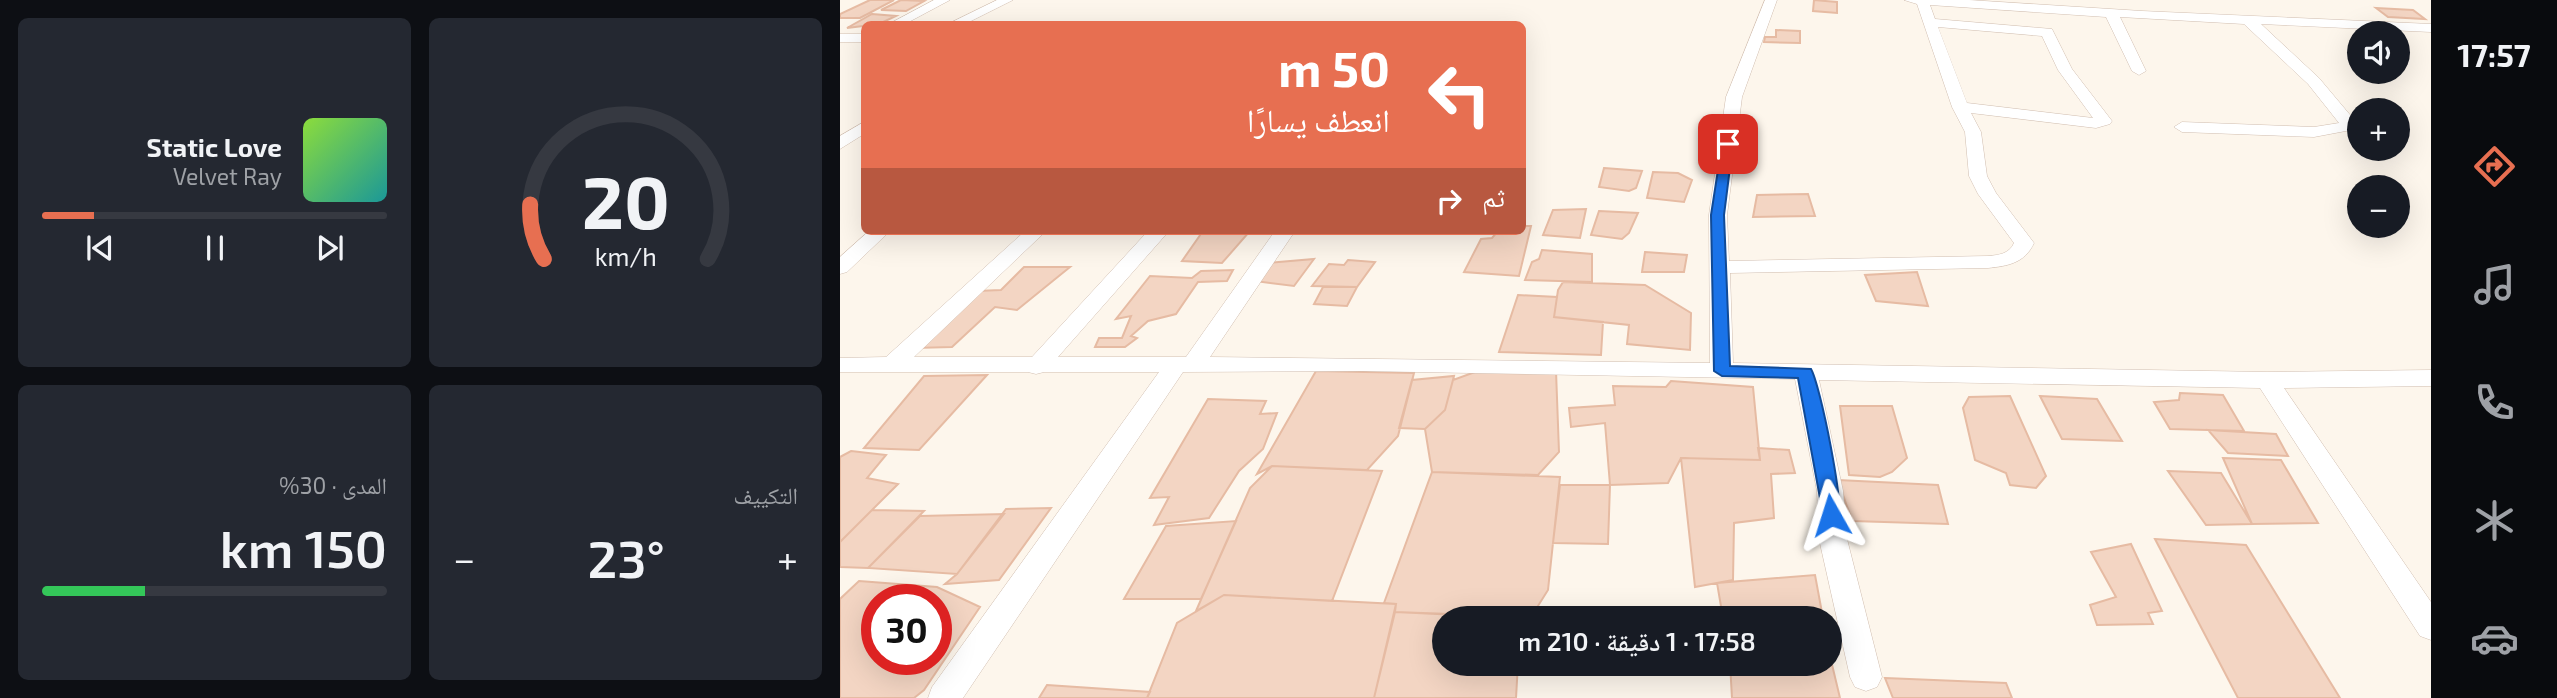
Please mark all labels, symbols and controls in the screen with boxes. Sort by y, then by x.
map controls [2347,21,2410,238]
button: sound [2347,21,2410,84]
text: 17:57 [2457,35,2531,73]
text: 50 m [1278,38,1390,97]
icon: left [1414,49,1505,140]
button: + [2347,98,2410,161]
text: انعطف يسارًا [1247,100,1390,138]
pin [1698,114,1758,174]
icon: arrive [1709,125,1747,163]
text: Static Love [147,131,282,162]
icon: directions [2470,142,2519,191]
text: 20 [581,156,670,244]
text: Velvet Ray [173,162,282,190]
button: − [2347,175,2410,238]
text: ثم [1482,181,1505,212]
icon: right [1430,182,1468,220]
icon: previous [81,229,119,267]
icon: pause [196,229,234,267]
icon: next [311,229,349,267]
text: km/h [594,241,657,271]
icon: music [2470,260,2519,309]
icon: phone [2470,378,2519,427]
text: المدى · 30% [279,471,387,499]
position arrow [1794,478,1868,552]
text: التكييف [733,481,798,509]
icon: climate [2470,496,2519,545]
text: 150 km [220,516,387,578]
text: 23° [587,526,665,588]
text: − [453,535,475,581]
text: + [777,535,798,581]
speed limit sign: 30 [861,584,952,675]
icon: car [2470,614,2519,663]
text: 17:58 · 1 دقيقة · 210 m [1518,625,1756,656]

